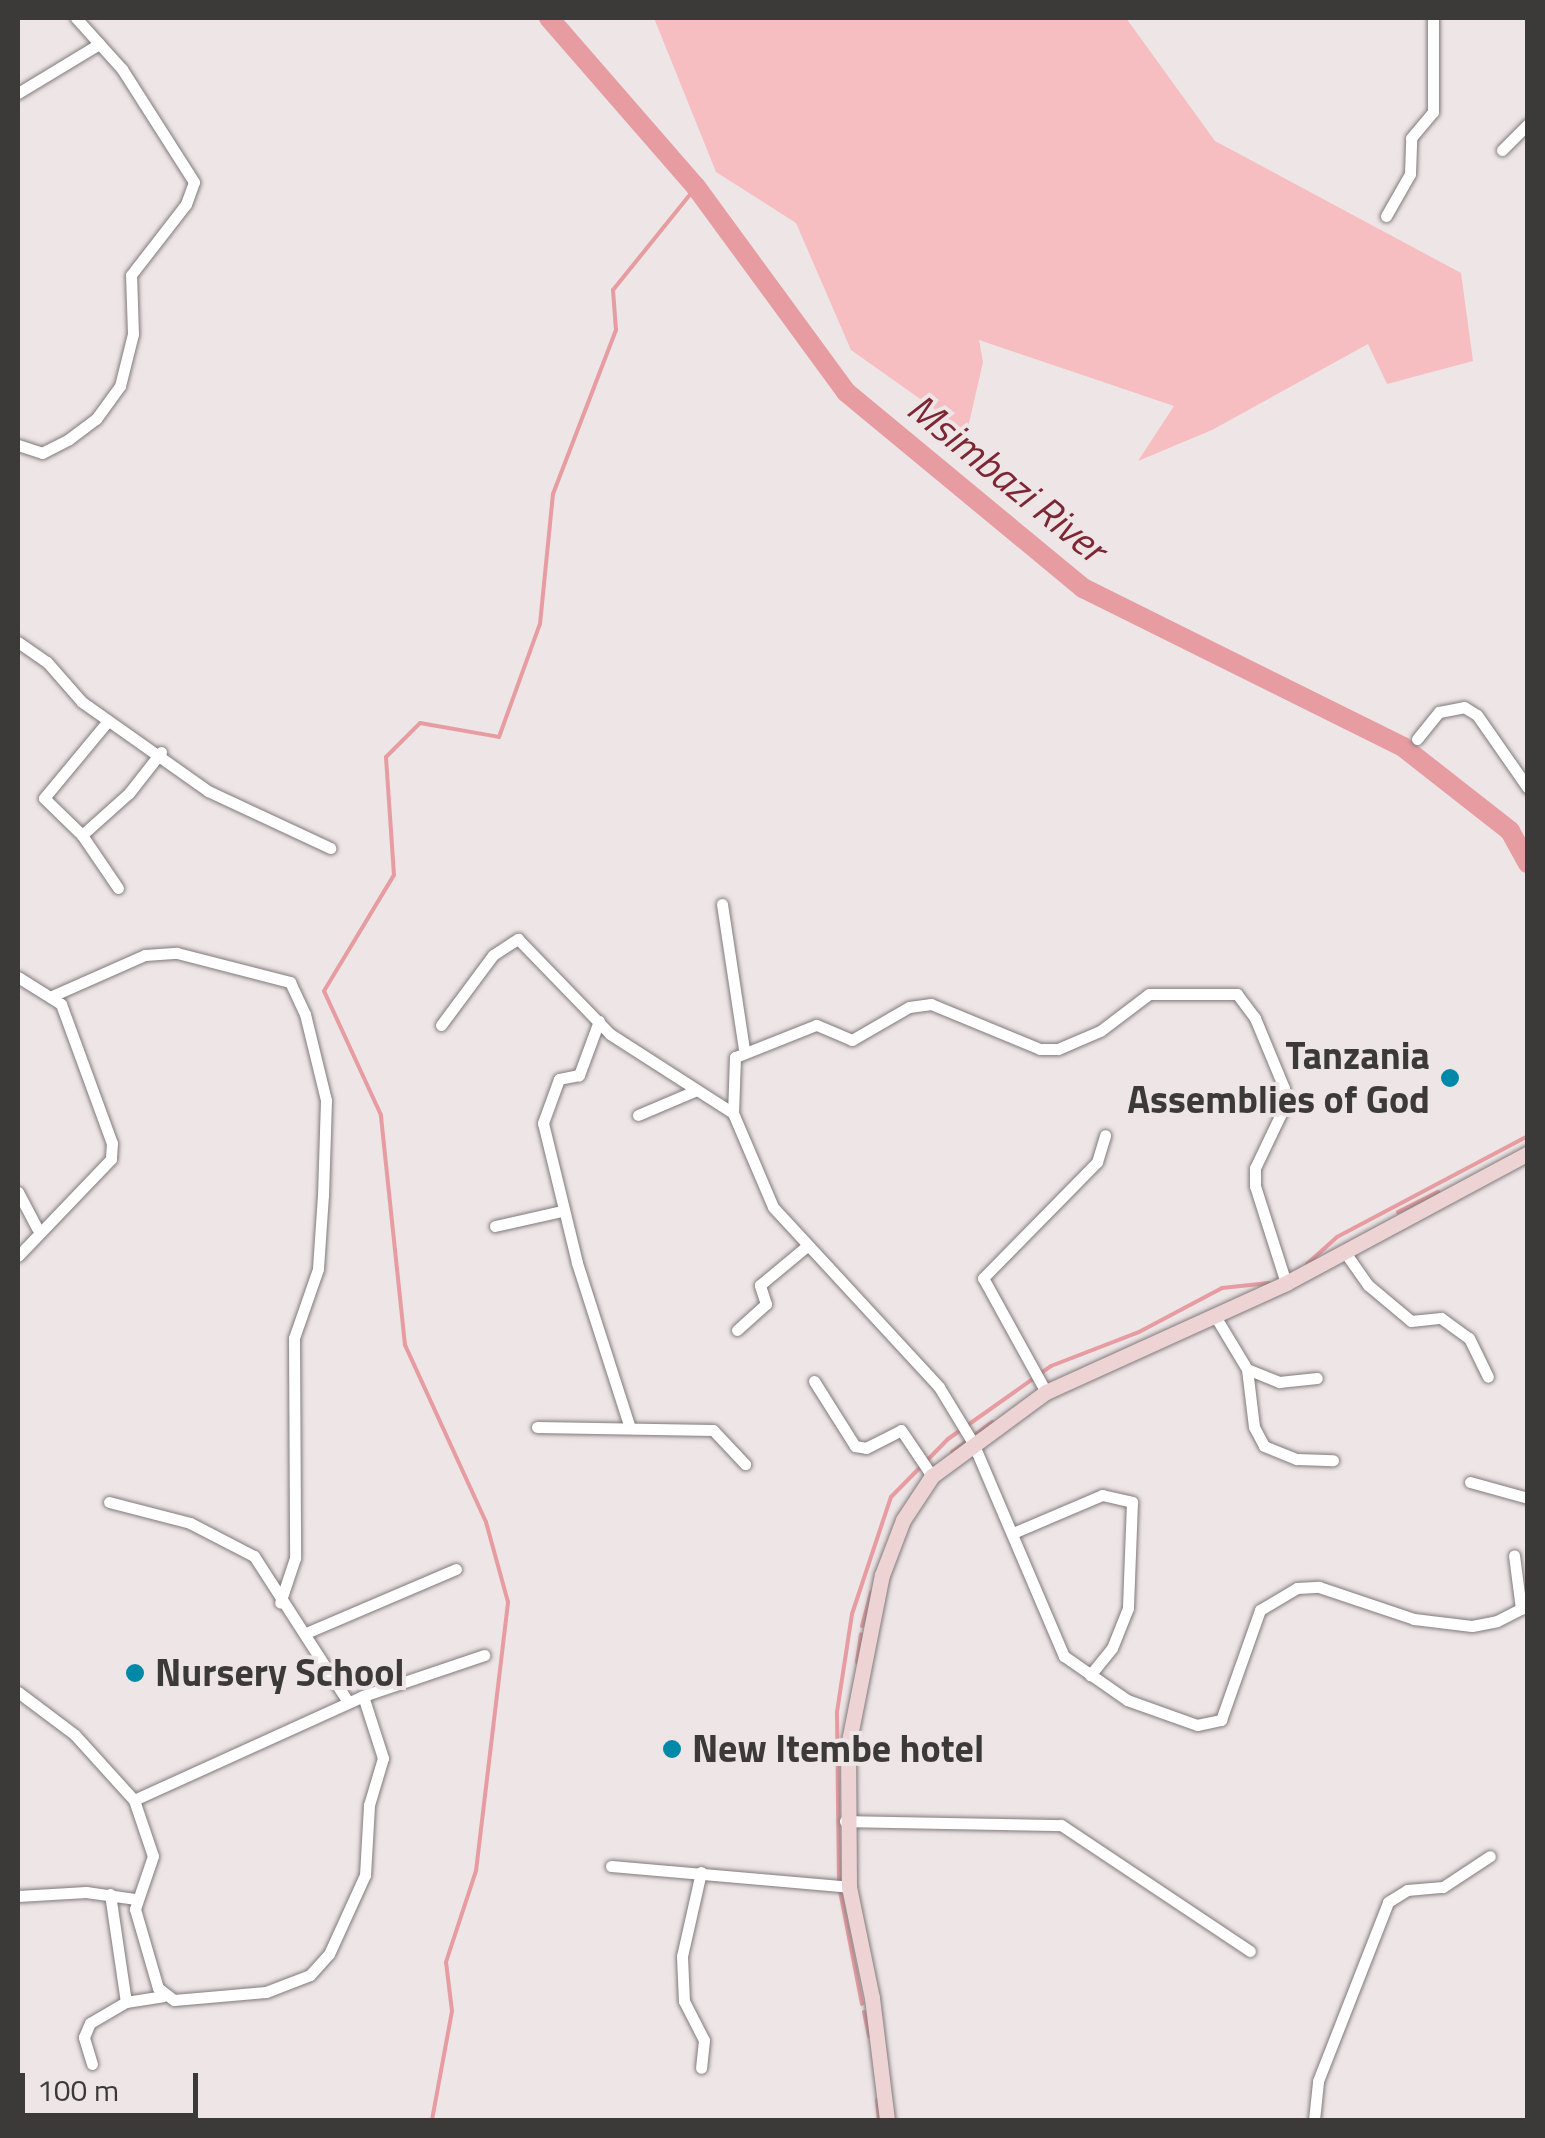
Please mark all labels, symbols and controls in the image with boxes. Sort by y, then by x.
water label: Msimbazi River [898,384,1116,572]
place label: Tanzania Assemblies of God [1127,1033,1430,1122]
marker: Tanzania Assemblies of God [1439,1067,1461,1089]
place label: Nursery School [155,1650,405,1696]
marker: Nursery School [124,1662,146,1684]
place label: New Itembe hotel [692,1726,984,1772]
marker: New Itembe hotel [661,1738,683,1760]
scale bar [25,2053,202,2115]
text: 100 m [37,2067,119,2113]

